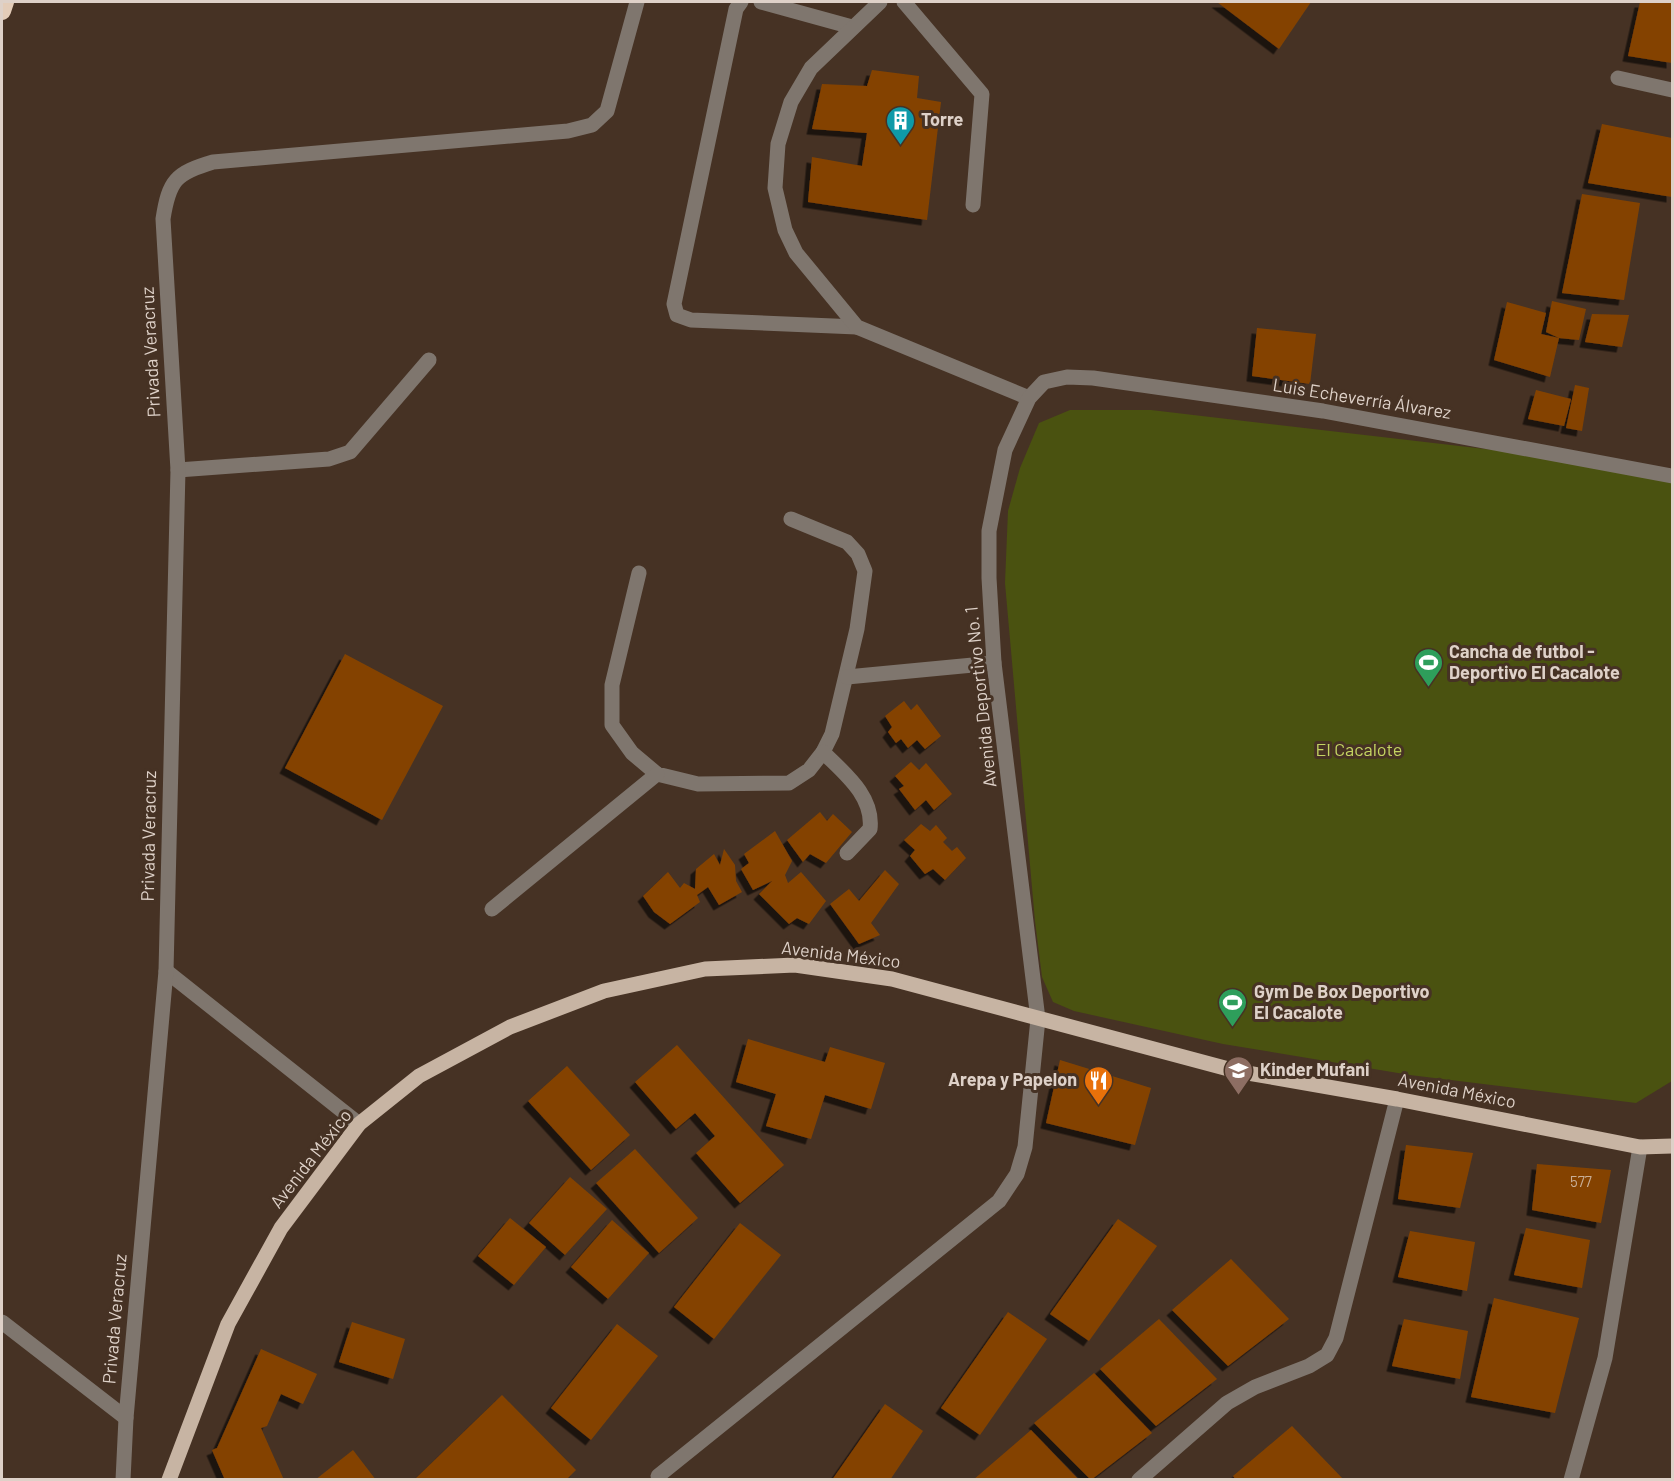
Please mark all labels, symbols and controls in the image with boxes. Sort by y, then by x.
building icon: Torre [884,104,916,146]
place label: Torre [921,108,964,130]
street label: Privada Veracruz [136,286,164,418]
street label: Luis Echeverría Álvarez [1271,373,1453,423]
street label: Avenida Deportivo No. 1 [960,606,1000,789]
place label: Cancha de futbol - Deportivo El Cacalote [1449,640,1620,683]
sports icon: Cancha de futbol - Deportivo El Cacalote [1412,646,1444,688]
park label: El Cacalote [1316,738,1402,760]
street label: Privada Veracruz [136,771,160,901]
street label: Avenida México [780,936,902,972]
place label: Gym De Box Deportivo El Cacalote [1254,980,1430,1023]
sports icon: Gym De Box Deportivo El Cacalote [1217,986,1249,1028]
school or university icon: Kinder Mufani [1223,1054,1255,1096]
place label: Kinder Mufani [1260,1058,1370,1080]
restaurant icon: Arepa y Papelon [1082,1064,1114,1106]
place label: Arepa y Papelon [948,1068,1077,1090]
street label: Avenida México [1396,1068,1518,1112]
street label: Avenida México [265,1104,356,1212]
house number: 577 [1570,1172,1592,1190]
street label: Privada Veracruz [97,1253,131,1385]

